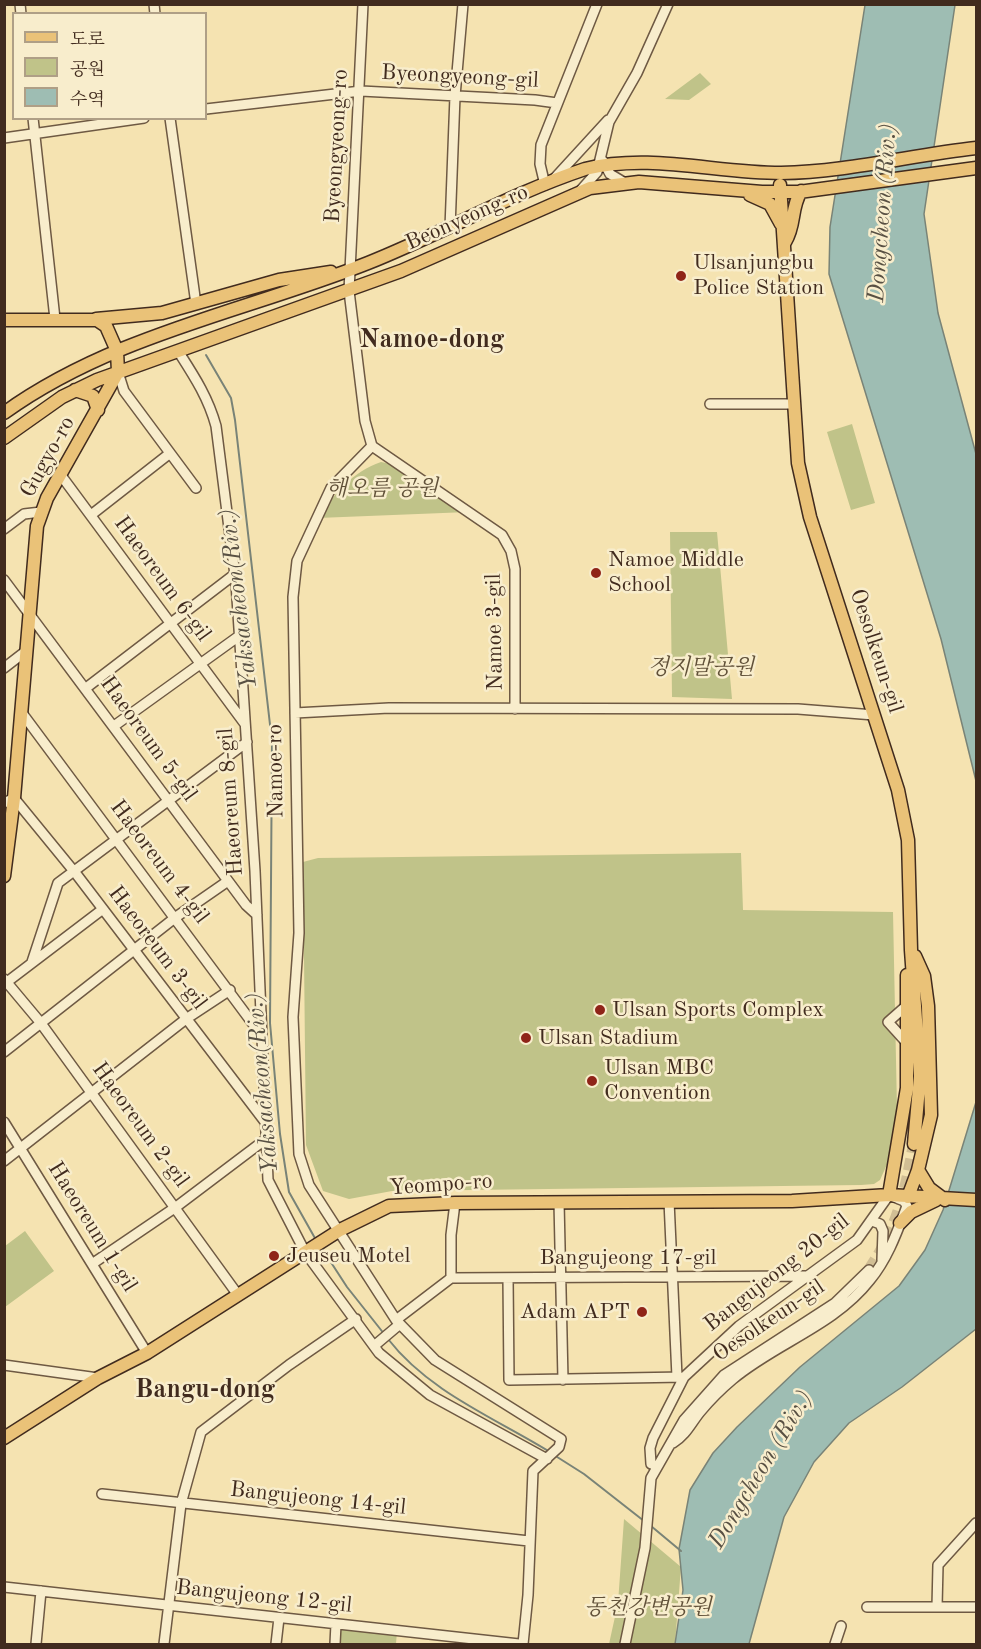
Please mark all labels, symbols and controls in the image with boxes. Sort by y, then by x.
legend [12,12,207,120]
text: 도로 [70,31,105,49]
street label: Byeongyeong-gil [380,60,540,94]
text: 공원 [70,61,105,79]
street label: Byeongyeong-ro [320,68,354,224]
text: 수역 [70,91,105,109]
water label: Dongcheon (Riv.) [862,123,904,303]
street label: Beonyeong-ro [402,179,532,257]
place label: Ulsanjungbu Police Station [693,250,824,302]
marker: Ulsanjungbu Police Station [674,269,688,283]
district label: Namoe-dong [360,324,504,356]
street label: Gugyo-ro [15,412,81,502]
park label: 해오름 공원 [326,476,438,502]
water label: Yaksacheon(Riv.) [214,507,264,691]
street label: Haeoreum 6-gil [108,511,216,647]
place label: Namoe Middle School [608,547,744,598]
marker: Namoe Middle School [589,566,603,580]
street label: Namoe 3-gil [481,573,509,691]
street label: Oesolkeun-gil [844,586,908,716]
park label: 정지말공원 [648,655,754,681]
street label: Haeoreum 5-gil [94,671,202,807]
street label: Namoe-ro [262,724,290,818]
street label: Haeoreum 8-gil [213,727,249,877]
street label: Haeoreum 4-gil [104,795,214,929]
street label: Haeoreum 3-gil [102,881,212,1015]
water label: Yaksacheon(Riv.) [241,991,285,1175]
place label: Ulsan Sports Complex [612,997,824,1023]
marker: Ulsan Sports Complex [593,1003,607,1017]
place label: Ulsan Stadium [538,1025,678,1051]
marker: Ulsan Stadium [519,1031,533,1045]
place label: Ulsan MBC Convention [604,1055,714,1106]
street label: Haeoreum 2-gil [86,1057,194,1193]
marker: Ulsan MBC Convention [585,1074,599,1088]
street label: Haeoreum 1-gil [41,1157,143,1297]
street label: Yeompo-ro [389,1168,493,1202]
street label: Bangujeong 20-gil [699,1208,855,1338]
place label: Jeuseu Motel [286,1243,410,1269]
street label: Bangujeong 17-gil [540,1245,716,1271]
marker: Jeuseu Motel [267,1249,281,1263]
street label: Oesolkeun-gil [708,1274,830,1368]
place label: Adam APT [520,1299,630,1325]
marker: Adam APT [635,1305,649,1319]
district label: Bangu-dong [135,1374,275,1406]
water label: Dongcheon (Riv.) [702,1386,820,1554]
street label: Bangujeong 14-gil [229,1477,407,1521]
street label: Bangujeong 12-gil [175,1575,353,1619]
park label: 동천강변공원 [584,1595,712,1621]

